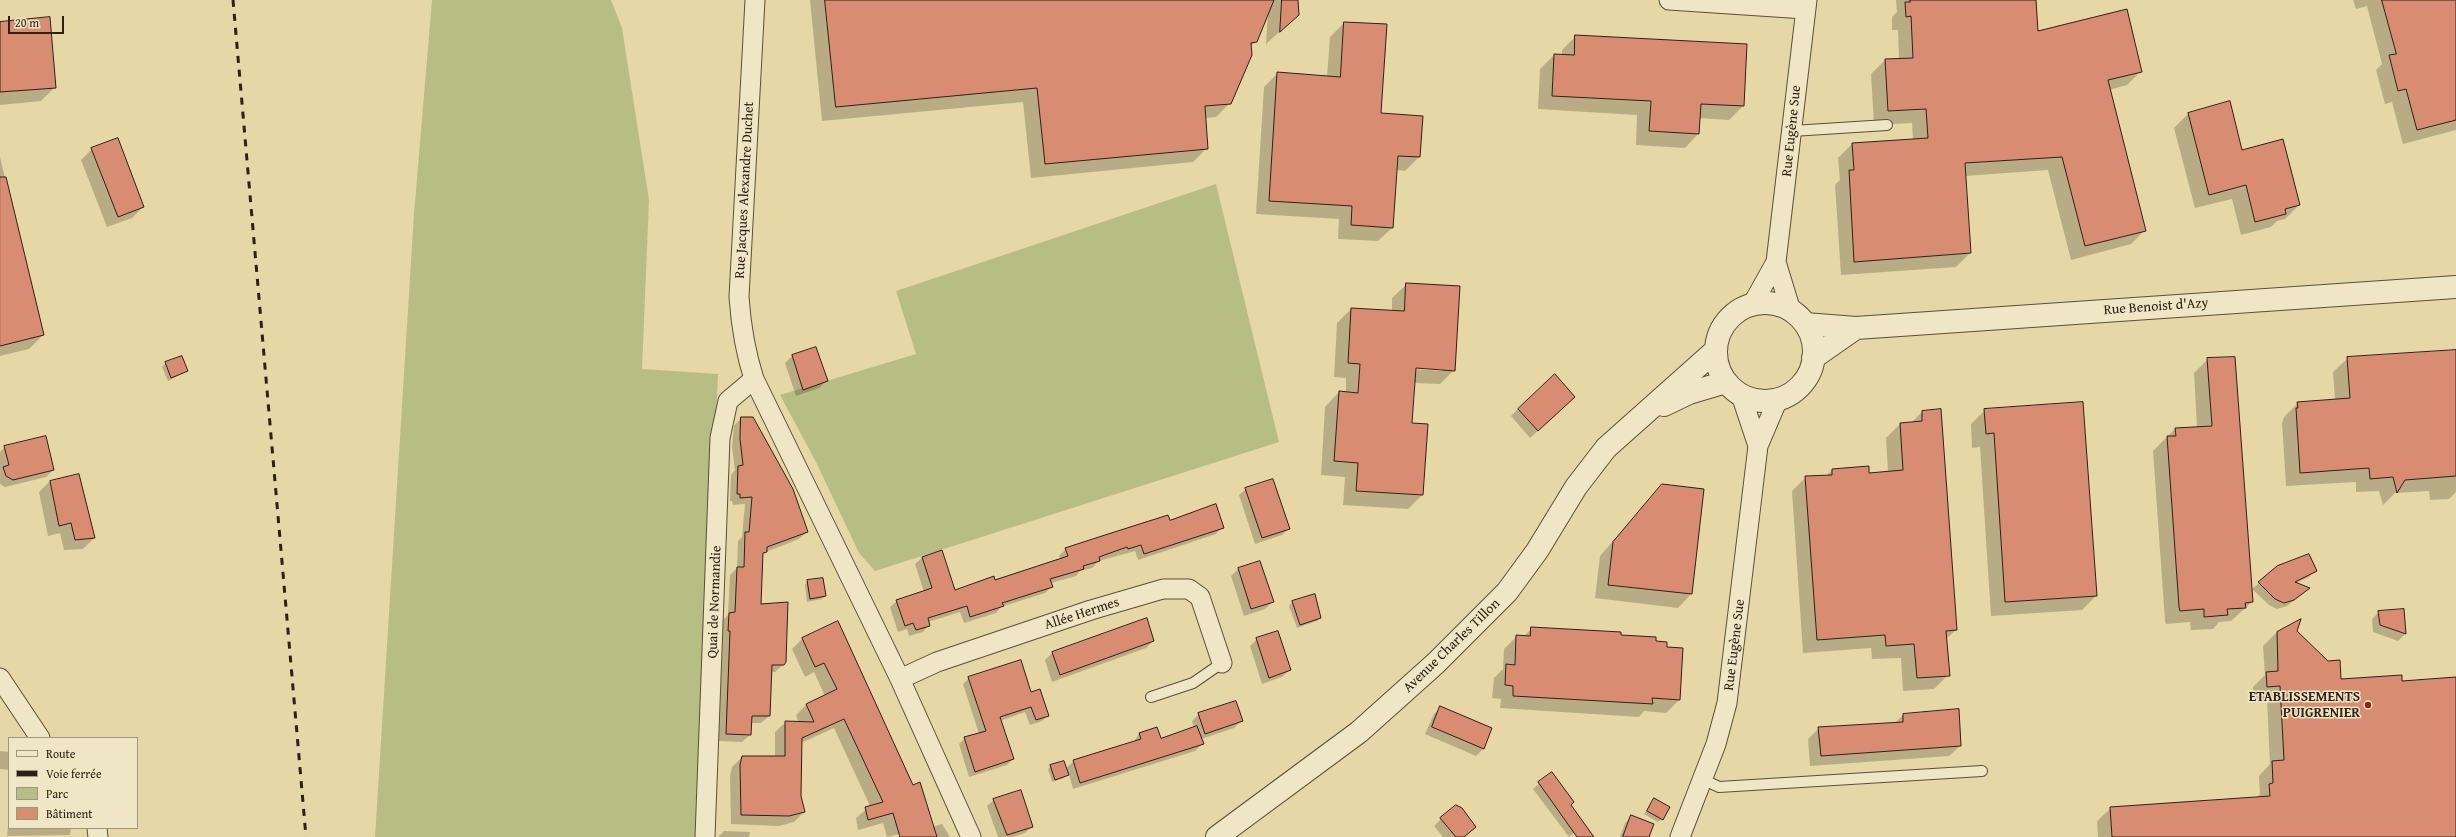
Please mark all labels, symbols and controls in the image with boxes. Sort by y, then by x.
scale bar [10,8,66,34]
text: 20 m [15,14,39,31]
street label: Rue Eugène Sue [1779,84,1805,178]
street label: Rue Jacques Alexandre Duchet [732,101,758,279]
street label: Rue Benoist d'Azy [2103,295,2209,319]
street label: Quai de Normandie [705,545,725,659]
street label: Allée Hermes [1042,594,1122,634]
street label: Avenue Charles Tillon [1400,596,1504,696]
street label: Rue Eugène Sue [1721,598,1749,692]
place label: ETABLISSEMENTS PUIGRENIER [2249,689,2360,722]
marker: ETABLISSEMENTS PUIGRENIER [2363,700,2373,710]
legend [8,737,138,829]
text: Route [46,745,75,762]
text: Voie ferrée [46,765,102,782]
text: Parc [46,785,68,802]
text: Bâtiment [46,805,93,822]

